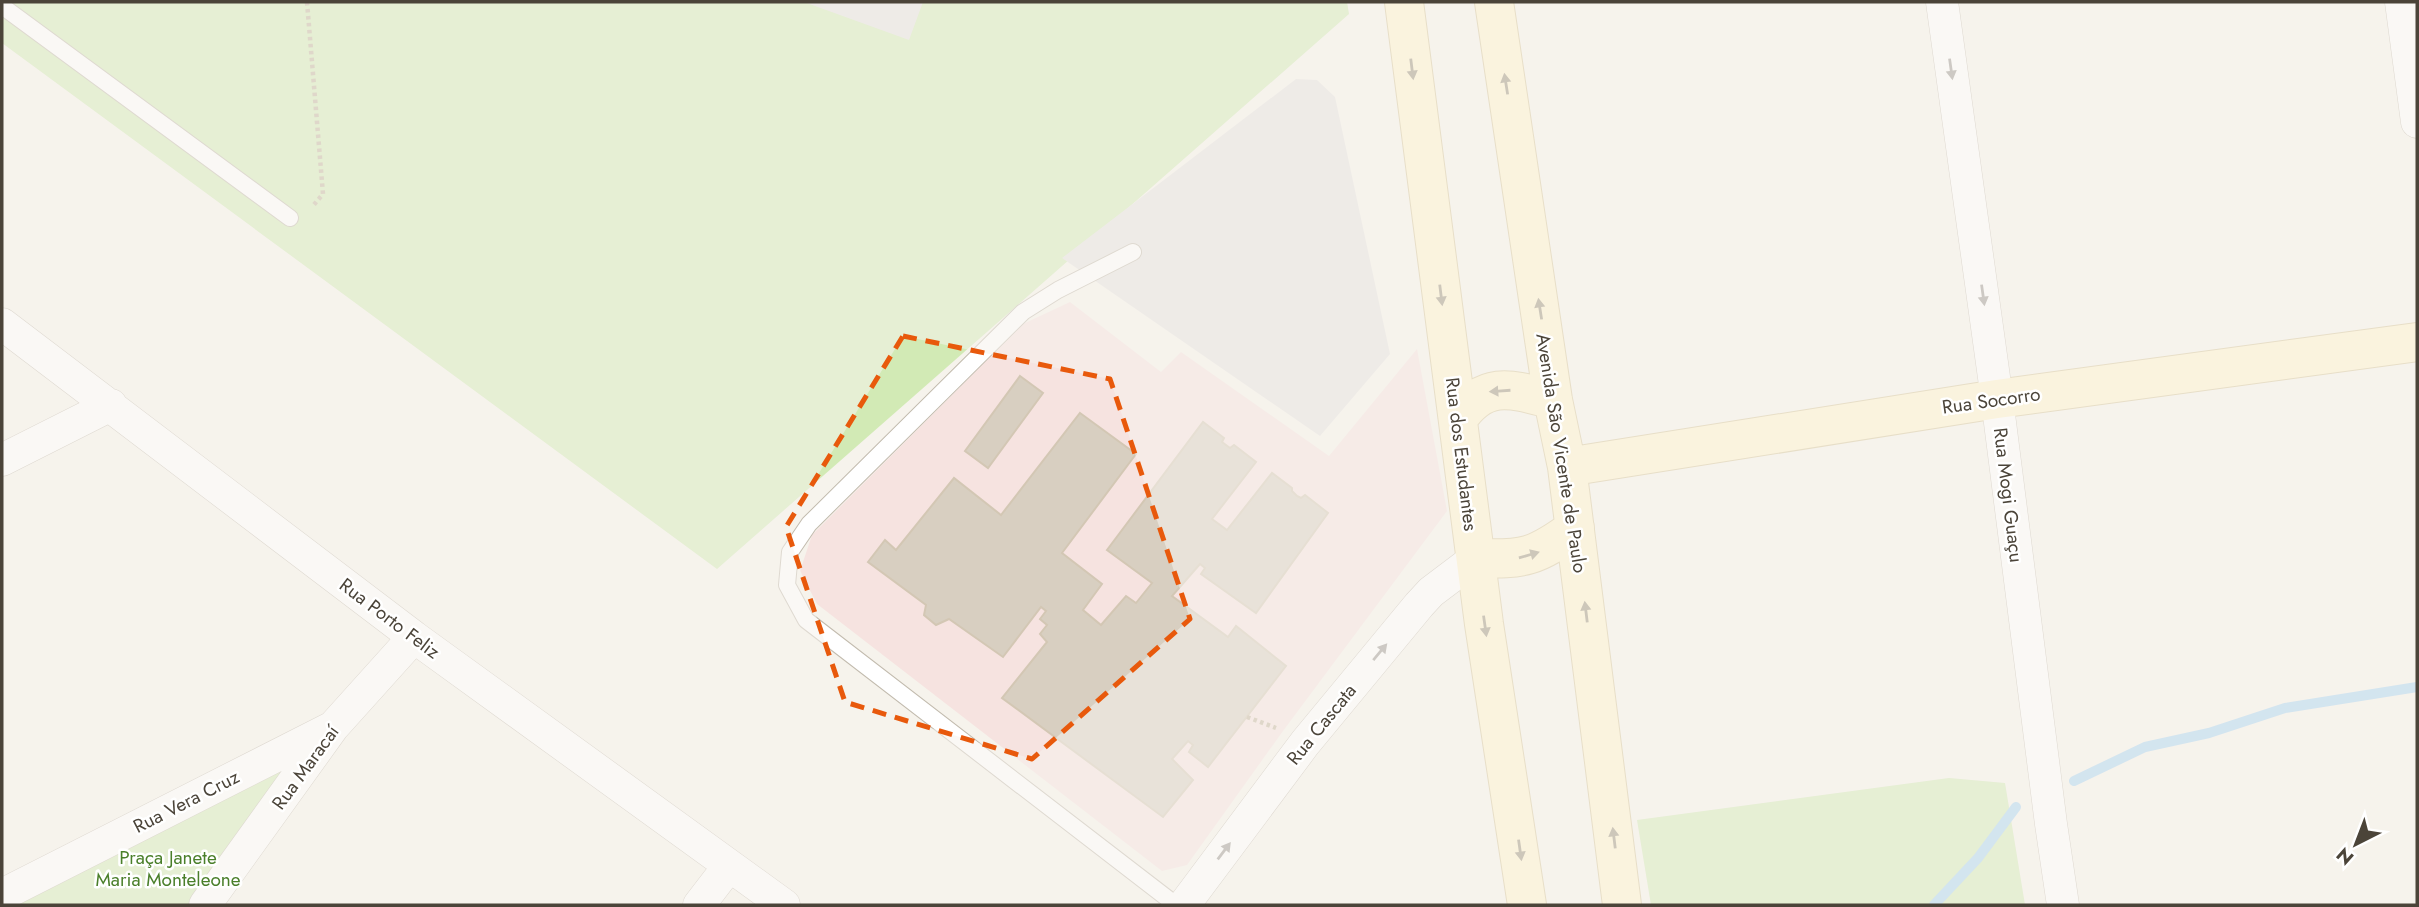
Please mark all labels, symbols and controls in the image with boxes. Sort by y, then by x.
one-way arrow [1946,58,1957,80]
one-way arrow [1407,59,1418,81]
one-way arrow [1500,72,1511,94]
one-way arrow [1436,284,1447,306]
one-way arrow [1977,284,1988,306]
one-way arrow [1534,297,1545,319]
street label: Avenida São Vicente de Paulo [1529,331,1594,575]
street label: Rua dos Estudantes [1439,376,1484,533]
street label: Rua Socorro [1940,380,2042,421]
one-way arrow [1489,386,1511,397]
street label: Rua Mogi Guaçu [1987,426,2030,564]
one-way arrow [1519,549,1540,559]
street label: Rua Porto Feliz [334,572,446,665]
one-way arrow [1580,601,1591,623]
one-way arrow [1480,615,1491,637]
one-way arrow [1372,644,1387,661]
street label: Rua Cascata [1280,678,1362,771]
street label: Rua Maracaí [265,719,346,815]
street label: Rua Vera Cruz [128,763,244,840]
north arrow [2321,809,2391,879]
one-way arrow [1608,826,1619,848]
one-way arrow [1515,840,1526,862]
text: N [2330,841,2360,871]
one-way arrow [1217,842,1232,860]
park label: Praça Janete Maria Monteleone [95,844,241,893]

